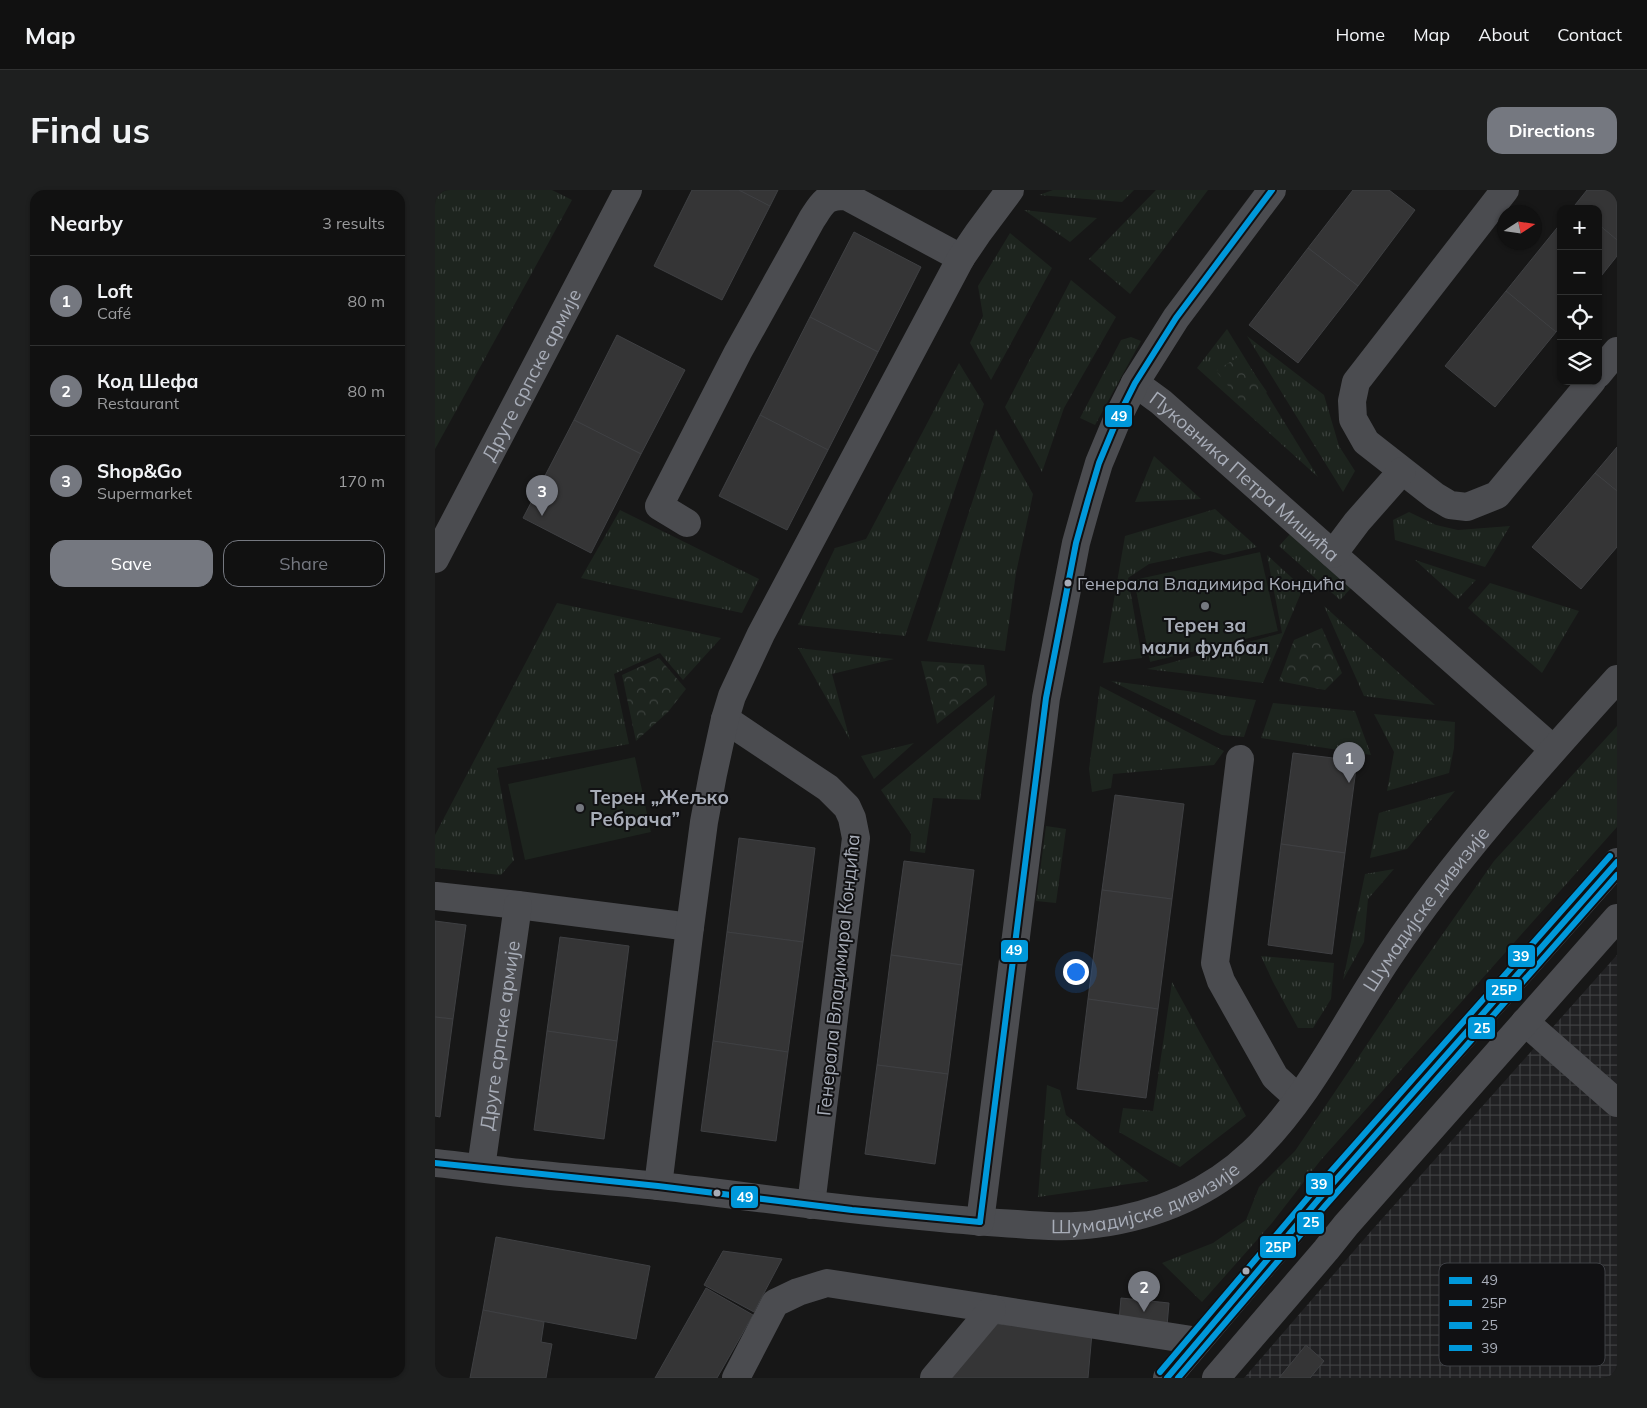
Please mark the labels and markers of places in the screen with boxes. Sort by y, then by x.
pin: 3 [526,475,558,516]
place label: Генерала Владимира Кондића [1077,572,1345,595]
marker: Генерала Владимира Кондића [1063,578,1073,588]
marker: Терен за мали фудбал [1199,600,1211,612]
place label: Терен за мали фудбал [1141,613,1269,659]
pin: 1 [1333,742,1365,783]
place label: Терен „Жељко Ребрача” [590,785,729,831]
marker: Терен „Жељко Ребрача” [574,802,586,814]
unlabelled marker [712,1188,722,1198]
unlabelled marker [1241,1266,1251,1276]
pin: 2 [1128,1271,1160,1312]

